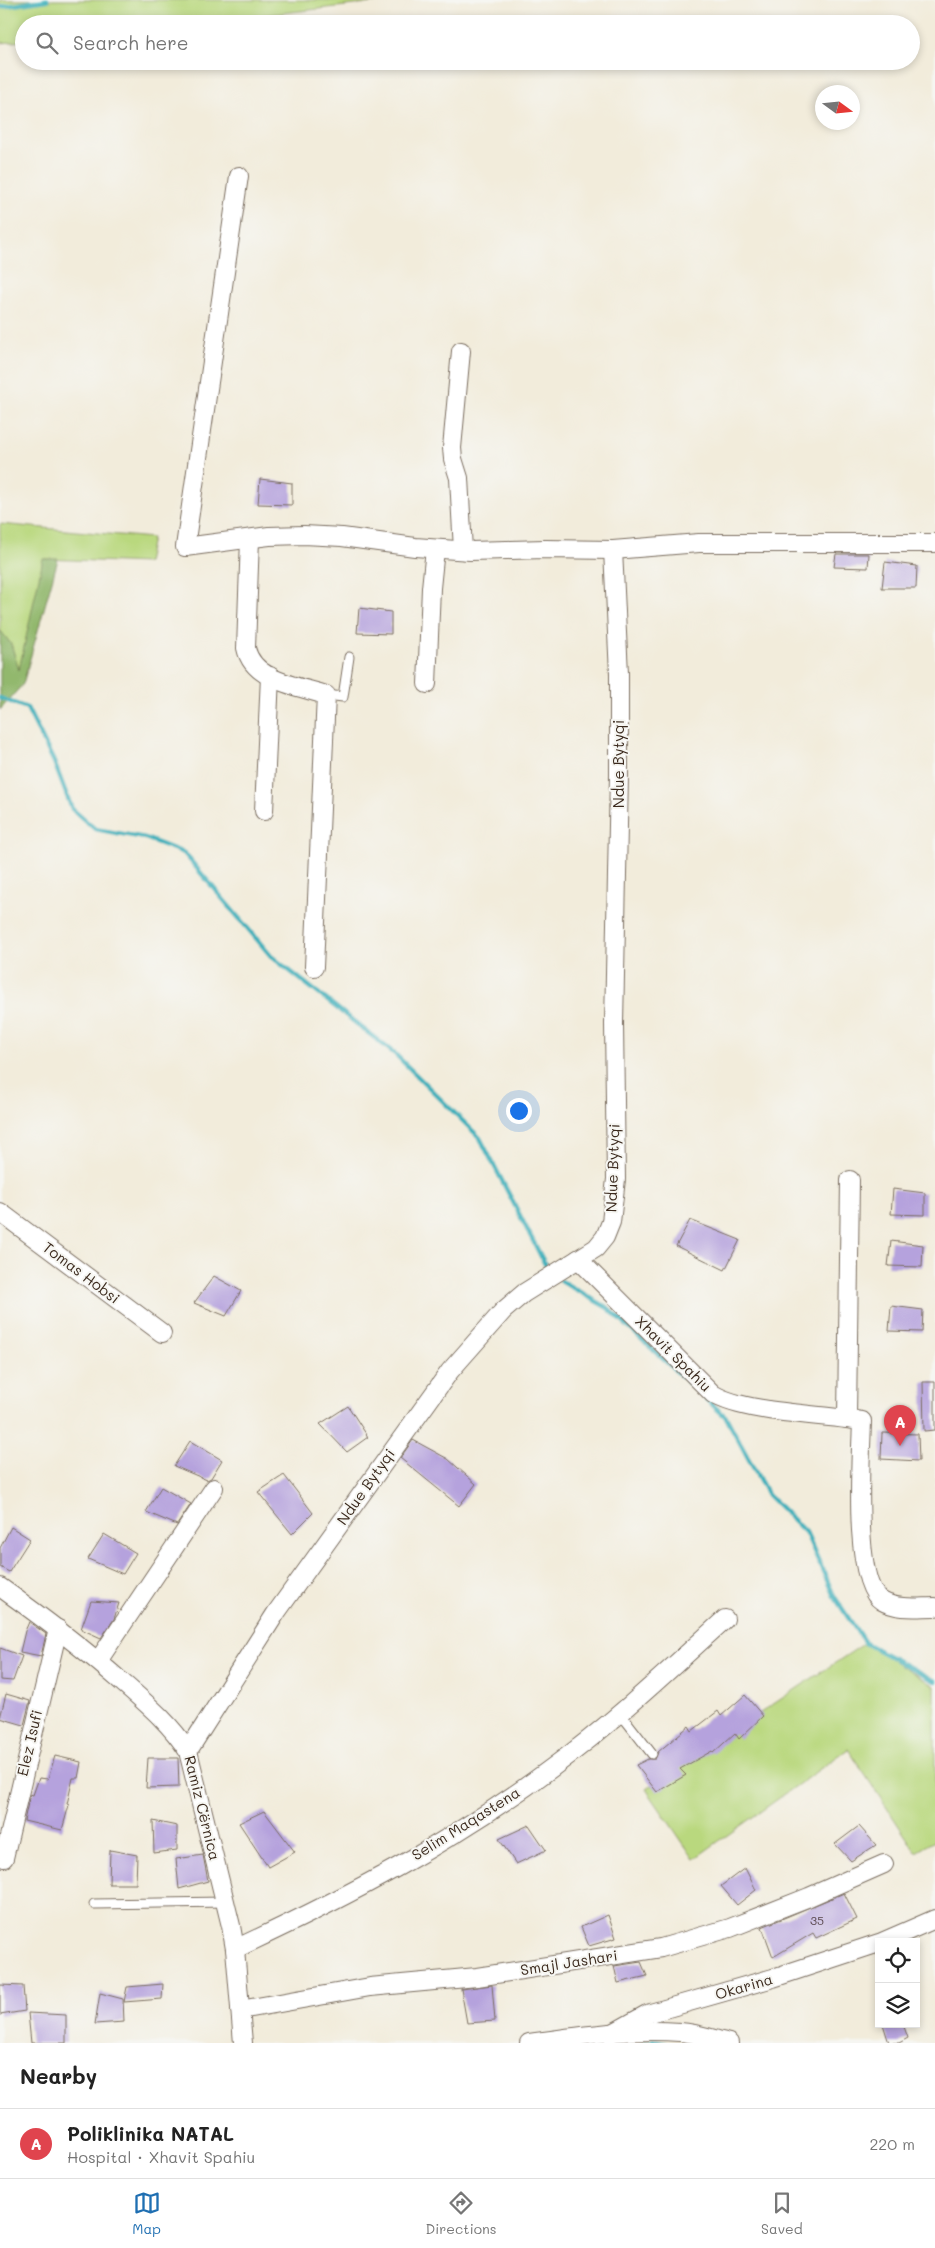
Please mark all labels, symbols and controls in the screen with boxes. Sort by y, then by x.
search box [15,15,920,70]
icon: search [33,29,61,57]
text: Search here [73,30,189,55]
north arrow [815,85,860,130]
street label: Ndue Bytyqi [608,720,628,808]
your location [506,1098,532,1124]
street label: Ndue Bytyqi [600,1123,624,1213]
street label: Tomas Hobsi [39,1237,124,1308]
street label: Xhavit Spahiu [631,1311,716,1396]
pin: A [884,1405,916,1446]
street label: Ndue Bytyqi [332,1444,399,1528]
street label: Elez Isufi [12,1708,46,1778]
street label: Ramiz Cërnica [180,1753,226,1862]
street label: Selim Maqastena [408,1782,523,1864]
house number: 35 [810,1912,824,1928]
map controls [875,1938,920,2028]
button: locate [875,1938,920,1983]
street label: Smajl Jashari [519,1944,619,1980]
street label: Okarina [713,1968,775,2004]
button: layers [875,1983,920,2028]
text: Nearby [20,2062,97,2089]
text: Poliklinika NATAL [67,2121,234,2146]
text: A [30,2133,42,2154]
text: 220 m [869,2133,915,2154]
text: Hospital · Xhavit Spahiu [67,2146,255,2167]
tab: Map [132,2189,161,2238]
tab: Directions [425,2189,497,2238]
tab: Saved [761,2189,803,2238]

